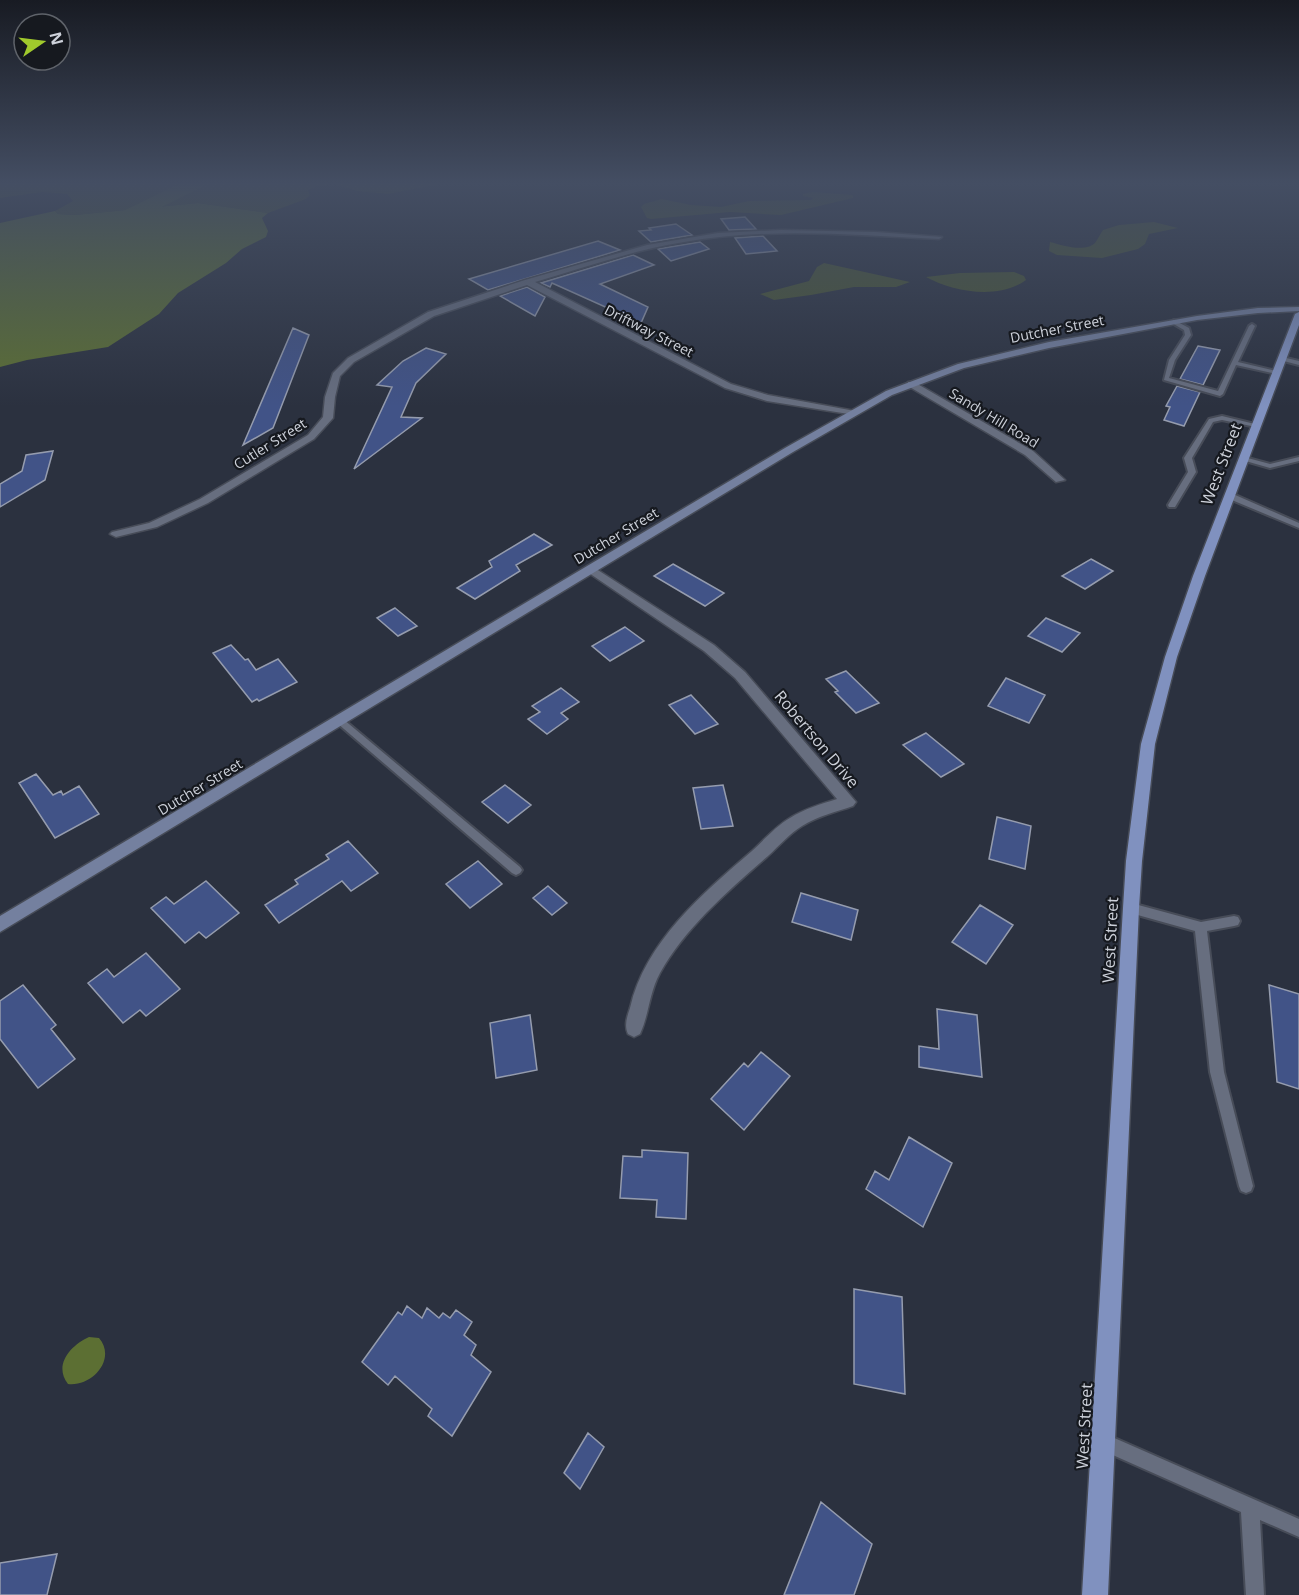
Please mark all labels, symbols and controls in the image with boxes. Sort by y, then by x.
north arrow [12,12,72,72]
text: N [44,29,69,47]
street label: Driftway Street [601,300,697,361]
street label: Dutcher Street [1008,310,1106,347]
street label: Sandy Hill Road [946,383,1043,452]
street label: Cutler Street [230,414,310,473]
street label: West Street [1195,420,1247,508]
street label: Dutcher Street [570,503,662,568]
street label: Robertson Drive [770,686,864,792]
street label: Dutcher Street [154,754,246,819]
street label: West Street [1097,896,1123,983]
street label: West Street [1071,1382,1097,1469]

